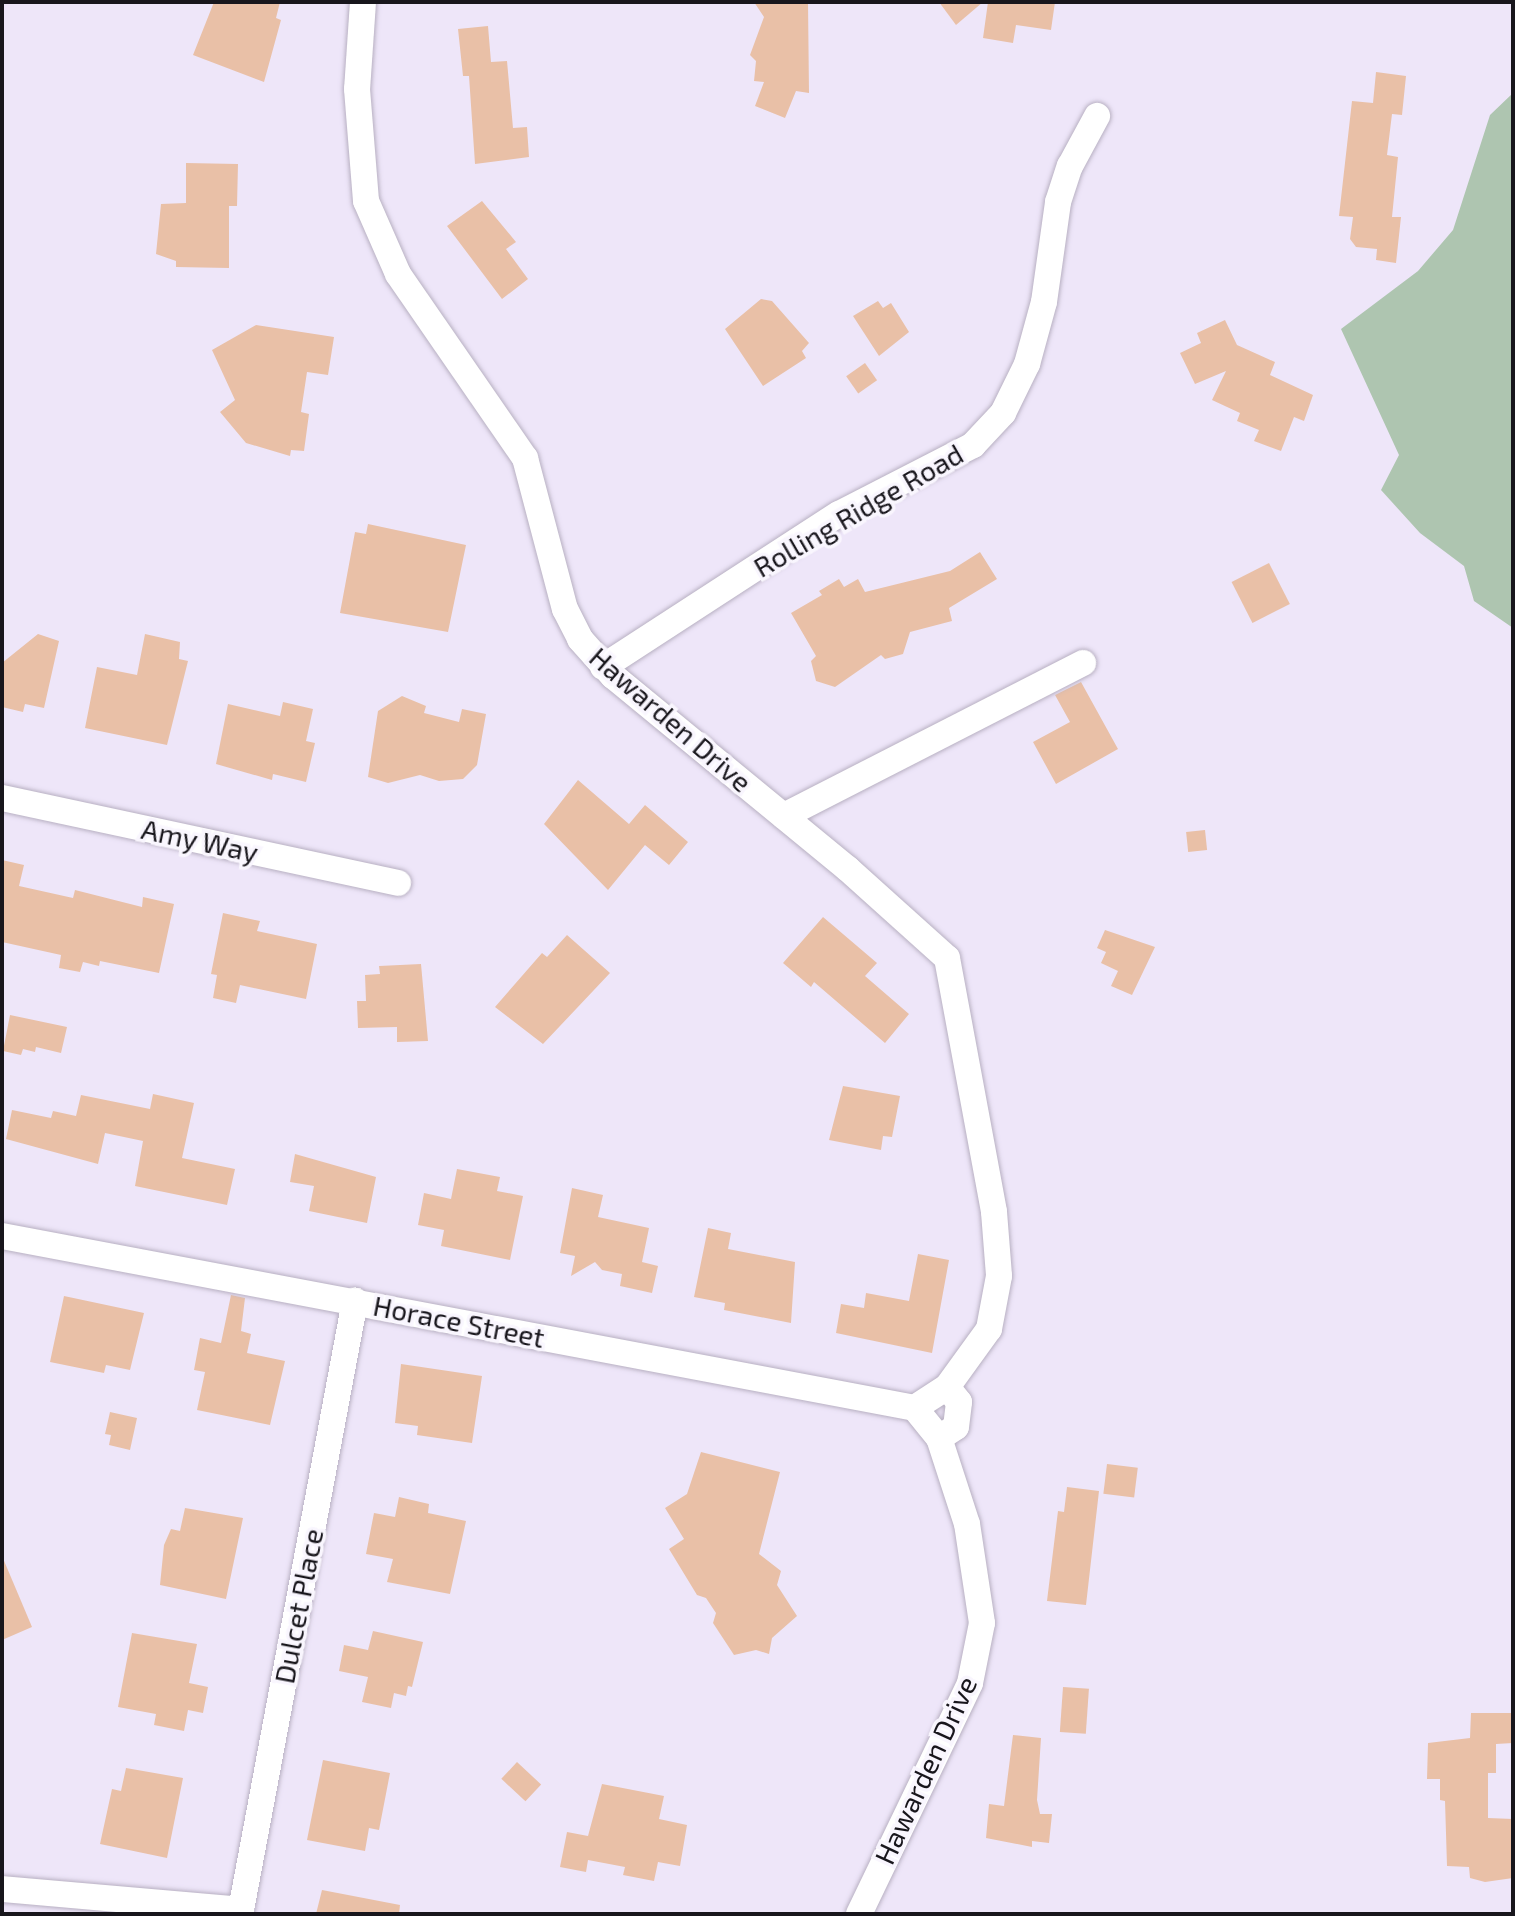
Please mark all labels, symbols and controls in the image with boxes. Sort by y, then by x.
street label: Rolling Ridge Road [747,436,969,584]
street label: Hawarden Drive [583,640,759,798]
street label: Amy Way [138,811,262,869]
street label: Horace Street [371,1288,547,1354]
street label: Dulcet Place [267,1526,329,1686]
street label: Hawarden Drive [867,1671,983,1869]

